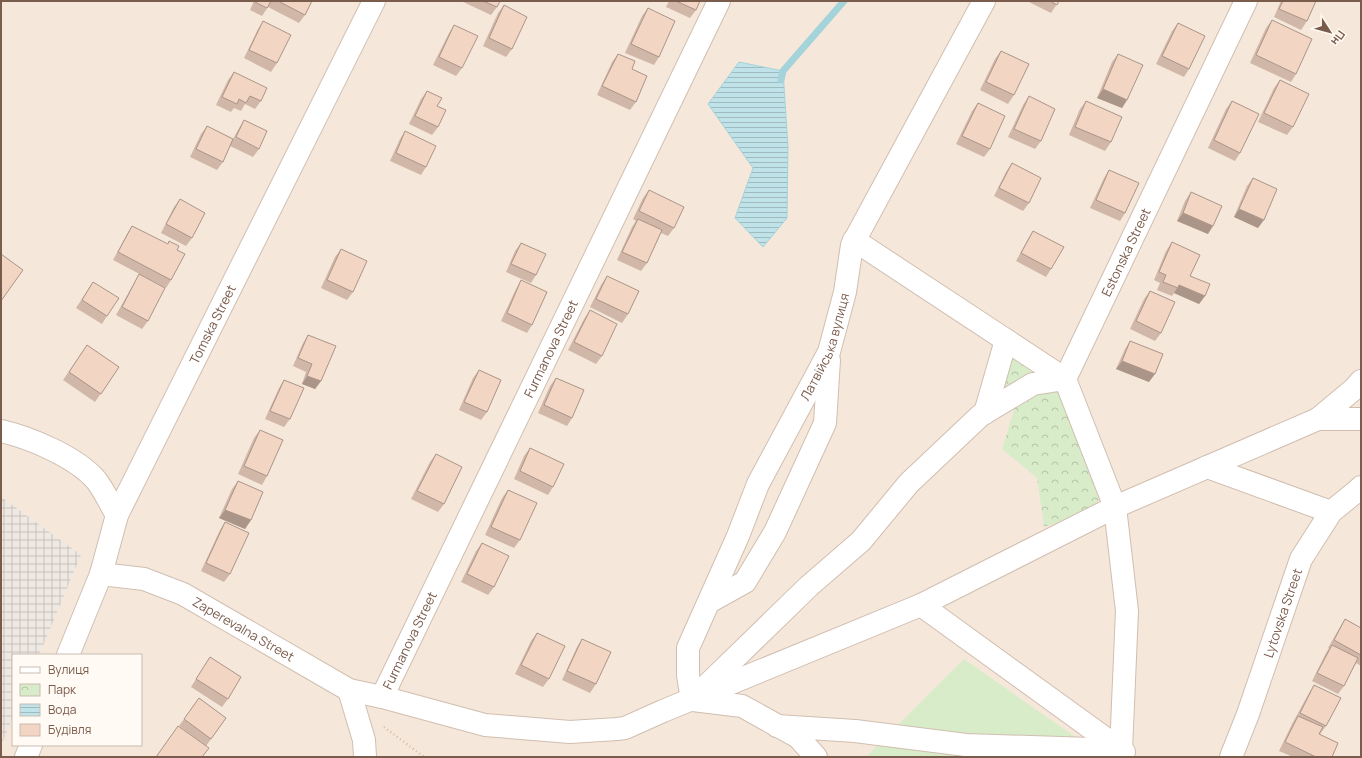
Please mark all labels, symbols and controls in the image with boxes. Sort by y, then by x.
north arrow [1310,12,1350,52]
text: Пн [1328,28,1349,49]
street label: Estonska Street [1097,205,1155,299]
street label: Tomska Street [185,281,240,367]
street label: Латвiйська вулиця [796,291,853,404]
street label: Furmanova Street [519,297,582,401]
street label: Lytovska Street [1259,566,1306,660]
street label: Furmanova Street [378,588,441,692]
street label: Zaperevalna Street [189,592,298,666]
legend [12,654,142,746]
text: Вулиця [48,661,89,678]
text: Парк [48,681,77,698]
text: Вода [48,701,76,718]
text: Будівля [48,721,91,738]

